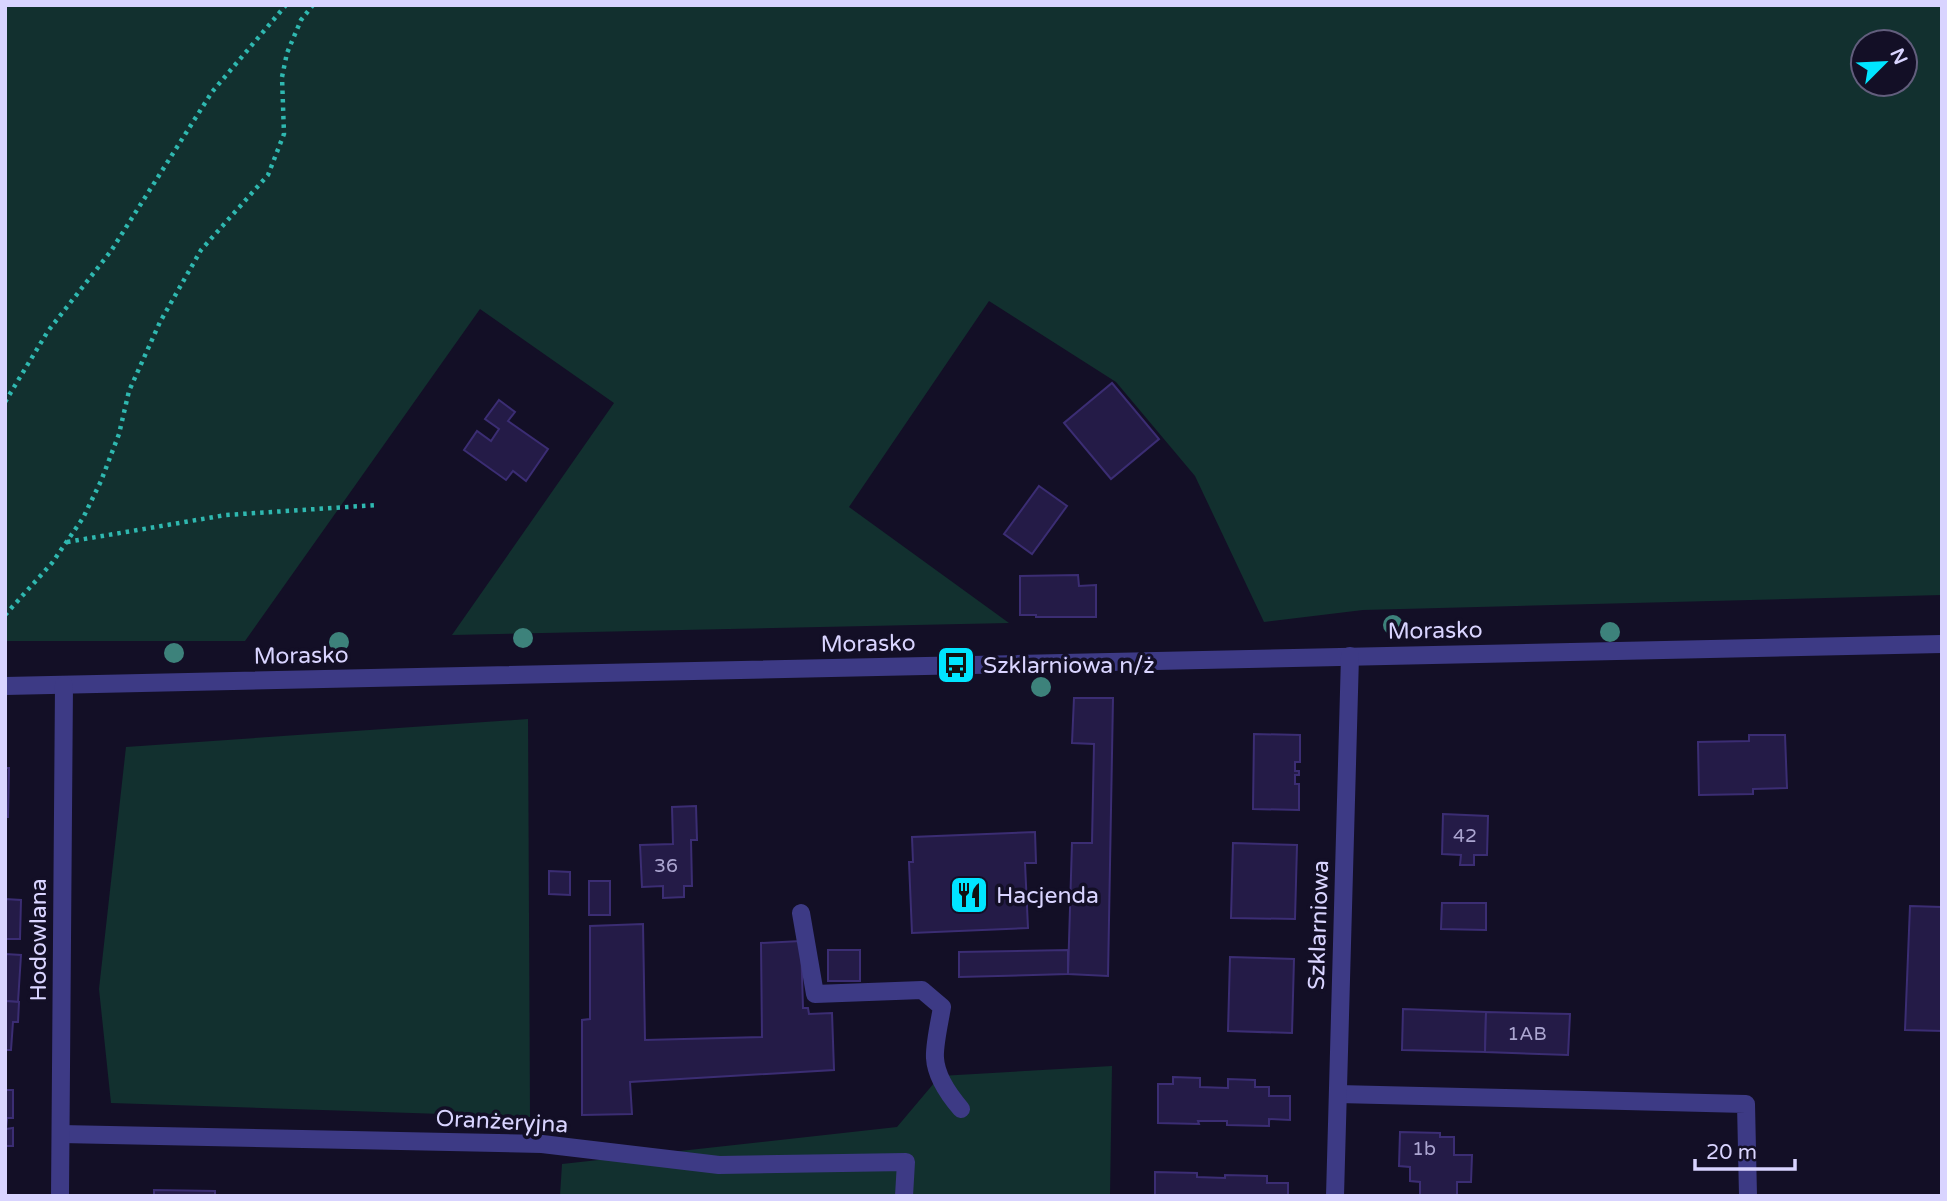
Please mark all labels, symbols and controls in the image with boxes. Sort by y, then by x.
north arrow [1849,28,1919,98]
text: N [1885,45,1912,68]
street label: Morasko [1387,616,1483,646]
street label: Morasko [820,629,916,659]
street label: Morasko [253,641,349,671]
bus stop icon: Szklarniowa n/ż [935,644,977,686]
place label: Szklarniowa n/ż [983,652,1155,680]
house number: 42 [1453,825,1477,847]
house number: 36 [654,855,678,877]
street label: Szklarniowa [1303,859,1335,991]
restaurant icon: Hacjenda [948,874,990,916]
street label: Hodowlana [25,878,53,1002]
place label: Hacjenda [996,882,1099,910]
house number: 1AB [1507,1023,1547,1045]
street label: Oranżeryjna [435,1105,569,1139]
scale bar [1695,1128,1795,1172]
house number: 1b [1412,1138,1436,1160]
text: 20 m [1706,1140,1757,1165]

